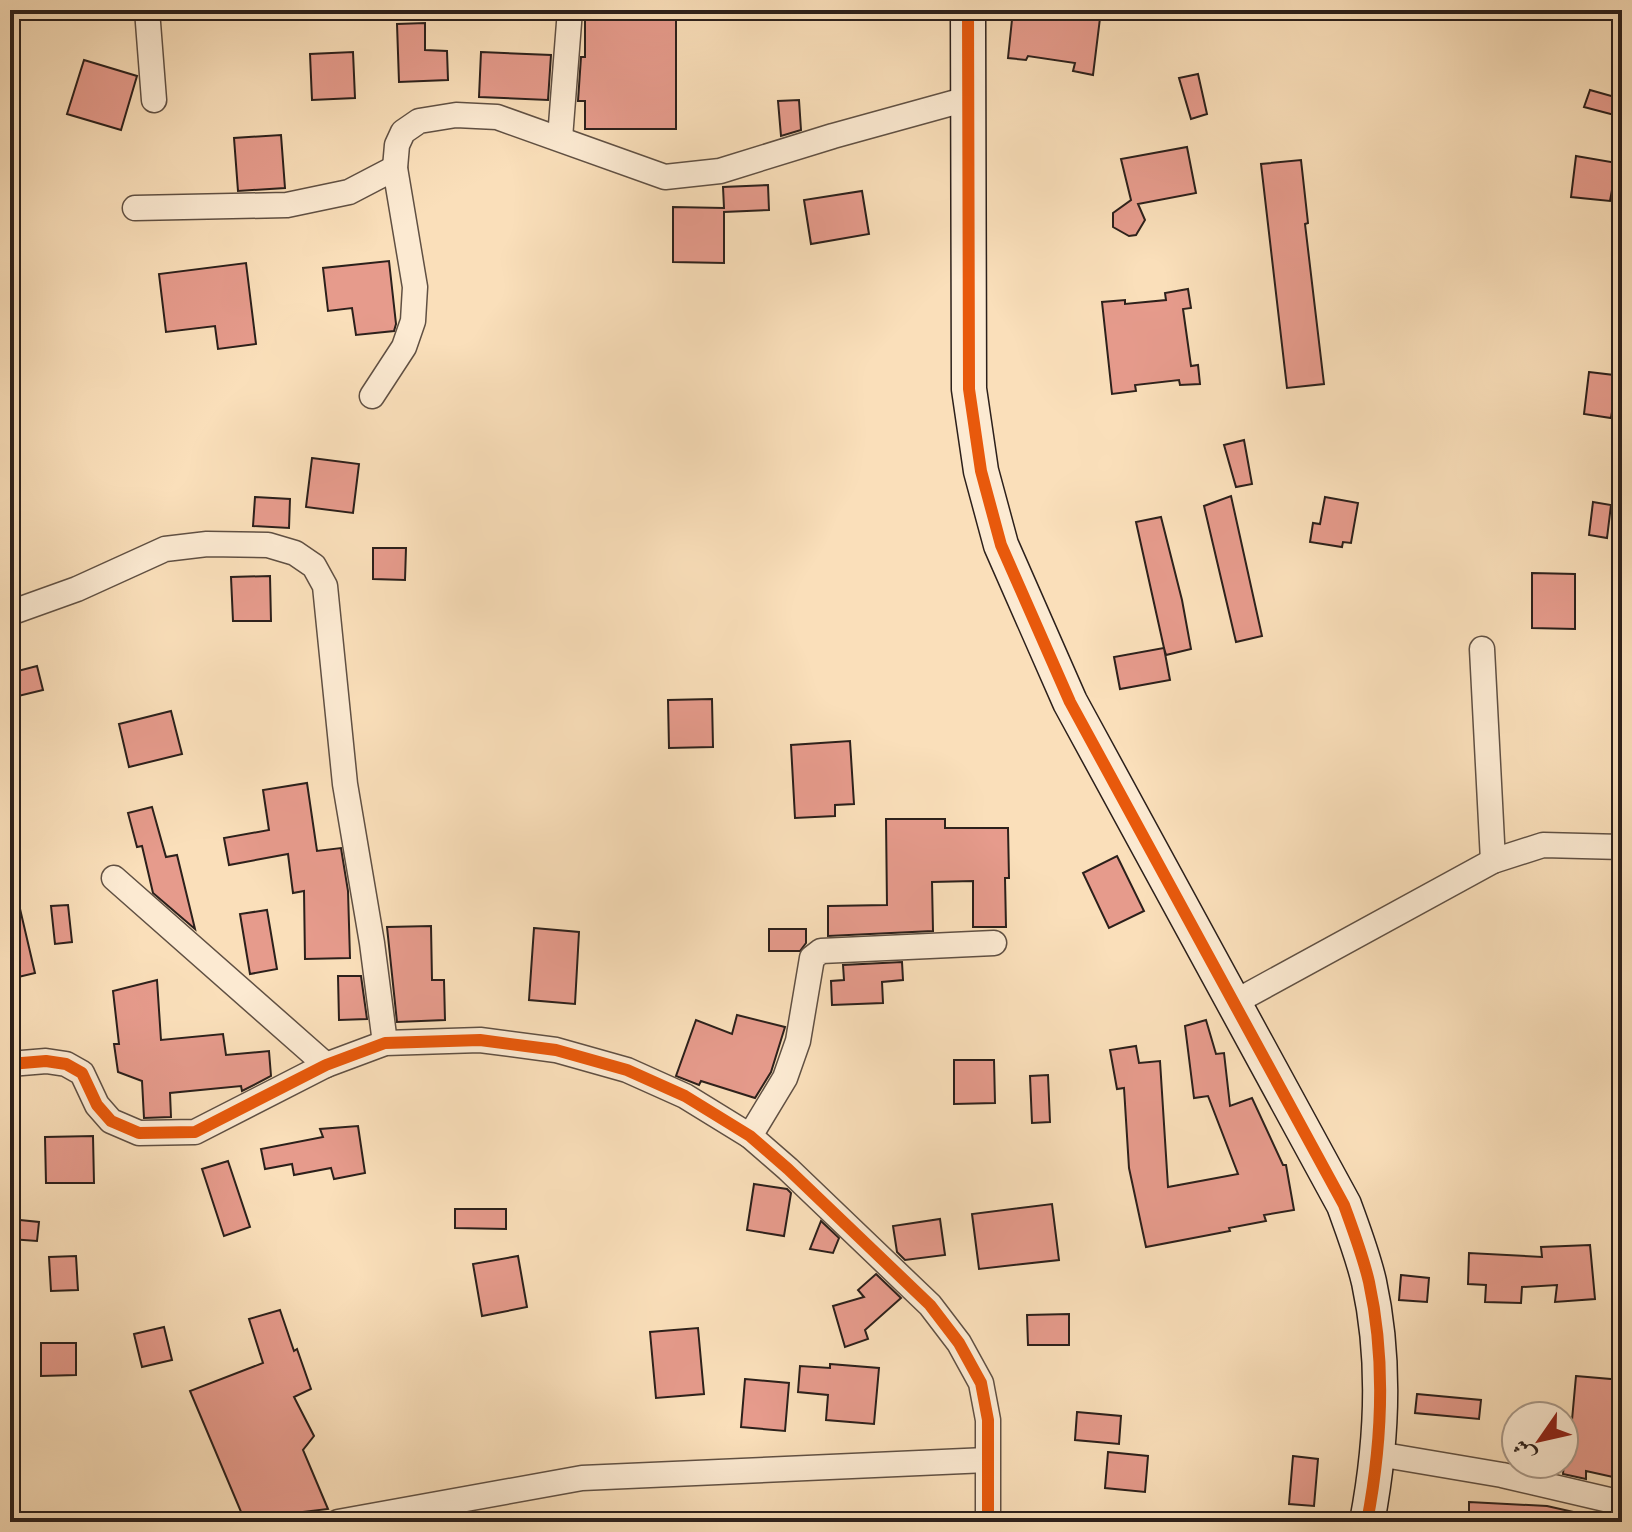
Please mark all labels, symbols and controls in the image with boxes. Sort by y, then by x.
north arrow [1500,1400,1580,1480]
text: ش [1506,1433,1543,1468]

